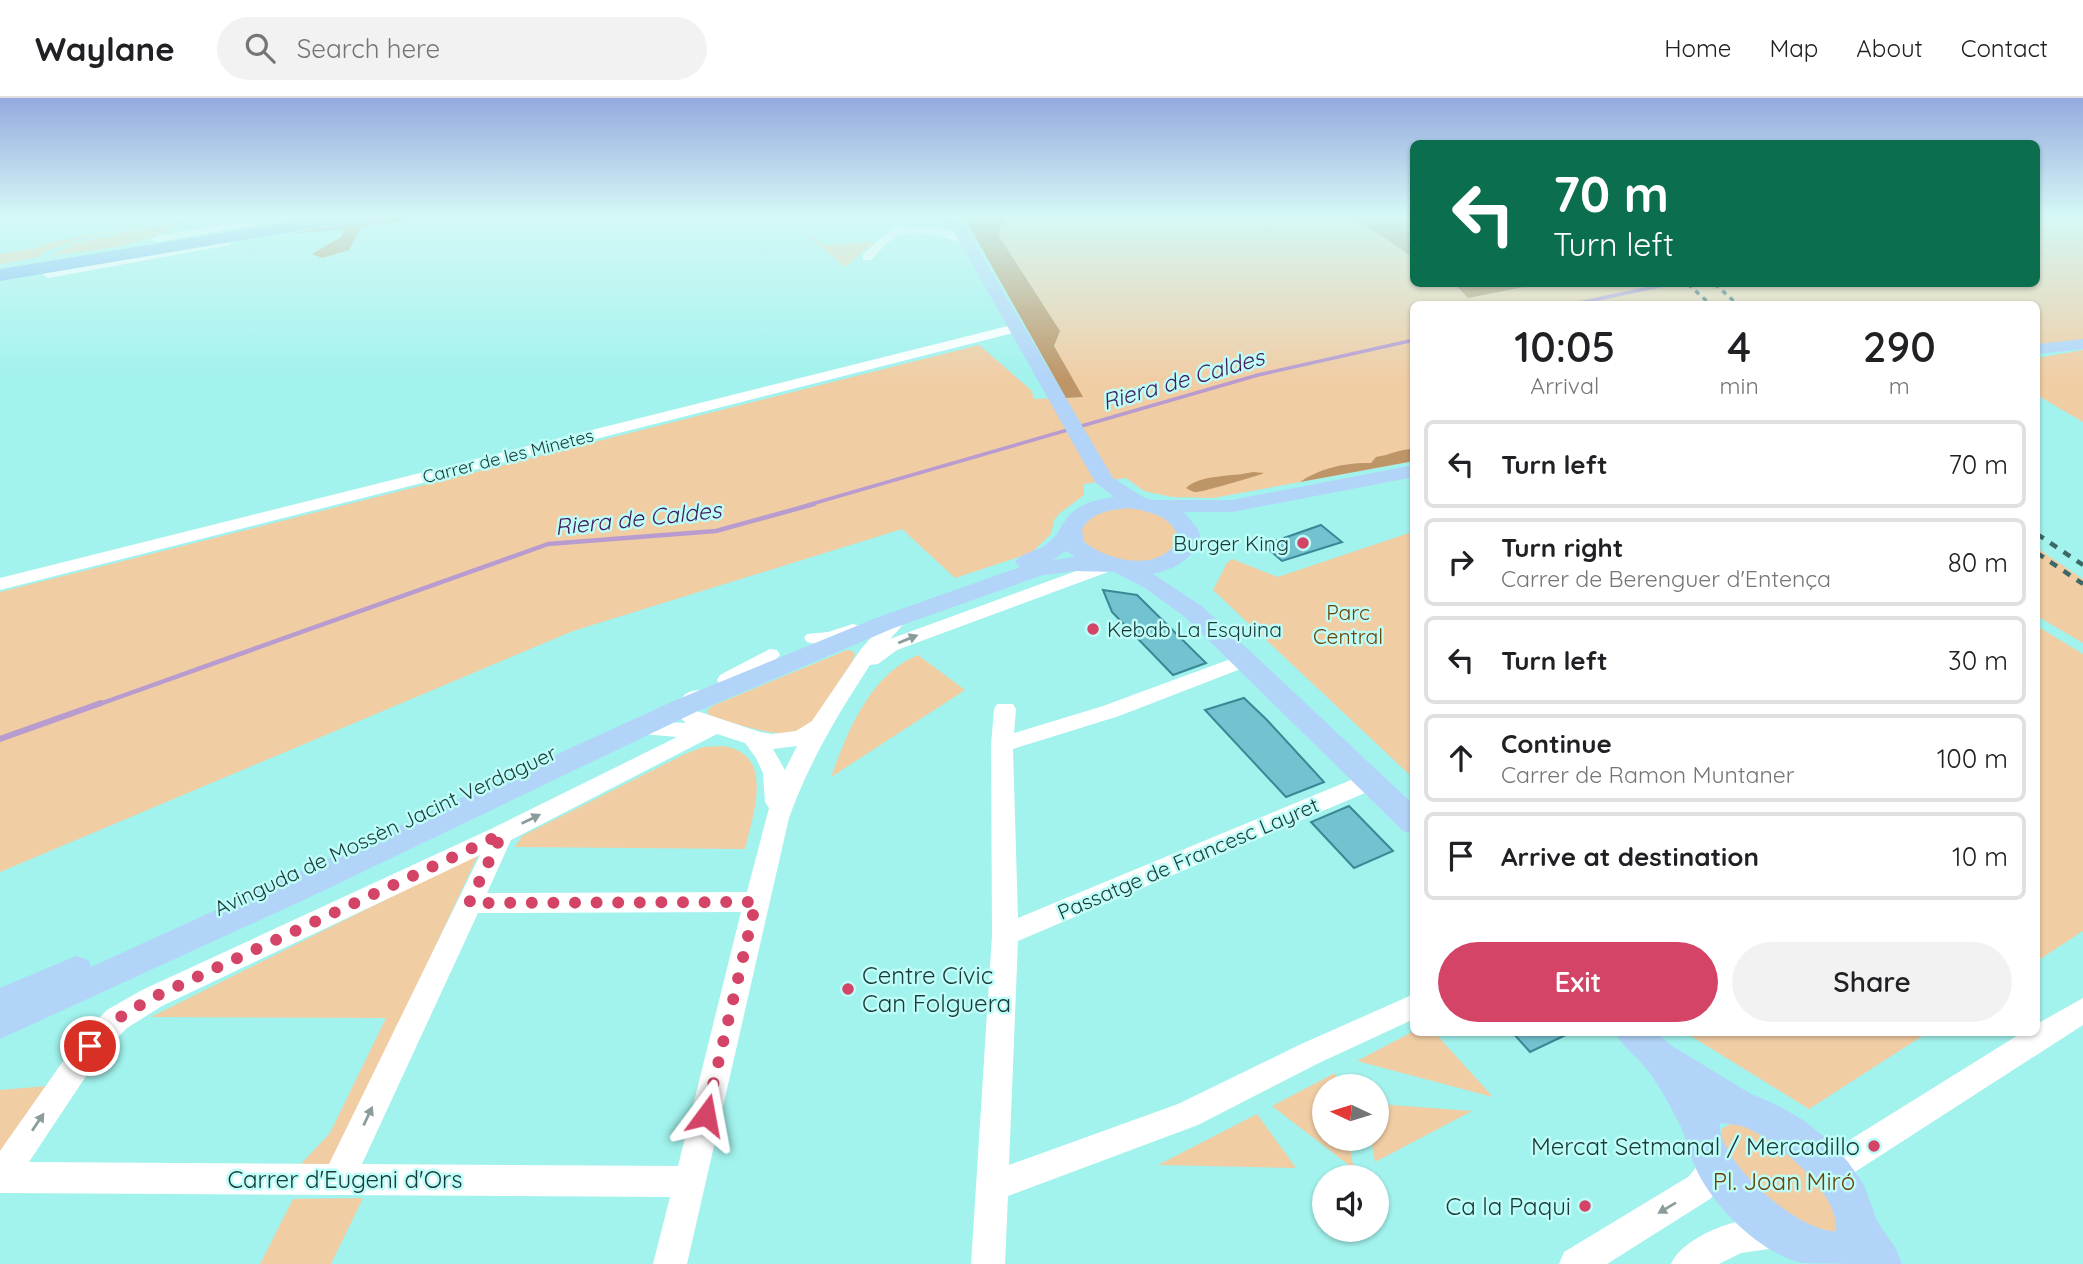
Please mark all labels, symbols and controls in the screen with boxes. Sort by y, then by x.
search box [217,17,707,80]
text: Waylane [35,28,175,69]
icon: search [241,29,279,67]
text: Search here [297,32,440,65]
text: Home [1664,33,1731,63]
text: Map [1769,33,1818,63]
text: About [1856,33,1923,63]
text: Contact [1961,33,2048,63]
text: 70 m [1553,163,1669,224]
icon: left [1438,168,1529,259]
text: Turn left [1553,224,1674,264]
text: 10:05 [1514,320,1615,373]
text: 4 [1727,320,1751,373]
text: 290 [1863,320,1936,373]
water label: Riera de Caldes [1099,341,1269,416]
text: Arrival [1530,371,1599,400]
text: min [1720,371,1759,400]
text: m [1889,371,1910,400]
street label: Carrer de les Minetes [420,424,596,488]
icon: left [1442,445,1480,483]
text: Turn left [1501,448,1608,481]
text: 70 m [1948,448,2008,481]
water label: Riera de Caldes [553,495,725,541]
place label: Burger King [1173,530,1289,556]
text: Turn right [1501,531,1623,564]
marker: Burger King [1295,535,1311,551]
icon: right [1442,543,1480,581]
text: 80 m [1948,546,2008,579]
text: Carrer de Berenguer d'Entença [1501,564,1831,593]
park label: Parc Central [1313,599,1383,649]
place label: Kebab La Esquina [1107,616,1282,642]
marker: Kebab La Esquina [1085,621,1101,637]
one-way arrow [898,634,919,645]
icon: left [1442,641,1480,679]
text: Turn left [1501,644,1608,677]
text: 30 m [1948,644,2008,677]
text: Continue [1501,727,1612,760]
street label: Avinguda de Mossèn Jacint Verdaguer [210,739,560,921]
icon: ahead [1442,739,1480,777]
text: 100 m [1937,742,2008,775]
text: Carrer de Ramon Muntaner [1501,760,1795,789]
street label: Passatge de Francesc Layret [1053,791,1323,925]
one-way arrow [521,814,541,825]
icon: arrive [1442,837,1480,875]
text: Arrive at destination [1501,840,1759,873]
text: 10 m [1952,840,2008,873]
button: Exit [1438,942,1718,1022]
button: Share [1732,942,2012,1022]
place label: Centre Cívic Can Folguera [862,960,1011,1018]
marker: Centre Cívic Can Folguera [840,981,856,997]
pin [60,1016,120,1076]
icon: arrive [71,1027,109,1065]
north arrow [1312,1074,1390,1152]
map controls [1312,1074,1389,1242]
position arrow [669,1078,743,1152]
one-way arrow [362,1106,374,1126]
one-way arrow [31,1112,44,1131]
place label: Mercat Setmanal / Mercadillo [1531,1131,1860,1161]
marker: Mercat Setmanal / Mercadillo [1866,1138,1882,1154]
street label: Carrer d'Eugeni d'Ors [227,1164,463,1194]
button: sound [1312,1165,1389,1242]
park label: Pl. Joan Miró [1713,1166,1855,1196]
place label: Ca la Paqui [1446,1191,1571,1221]
marker: Ca la Paqui [1577,1198,1593,1214]
one-way arrow [1658,1202,1677,1215]

